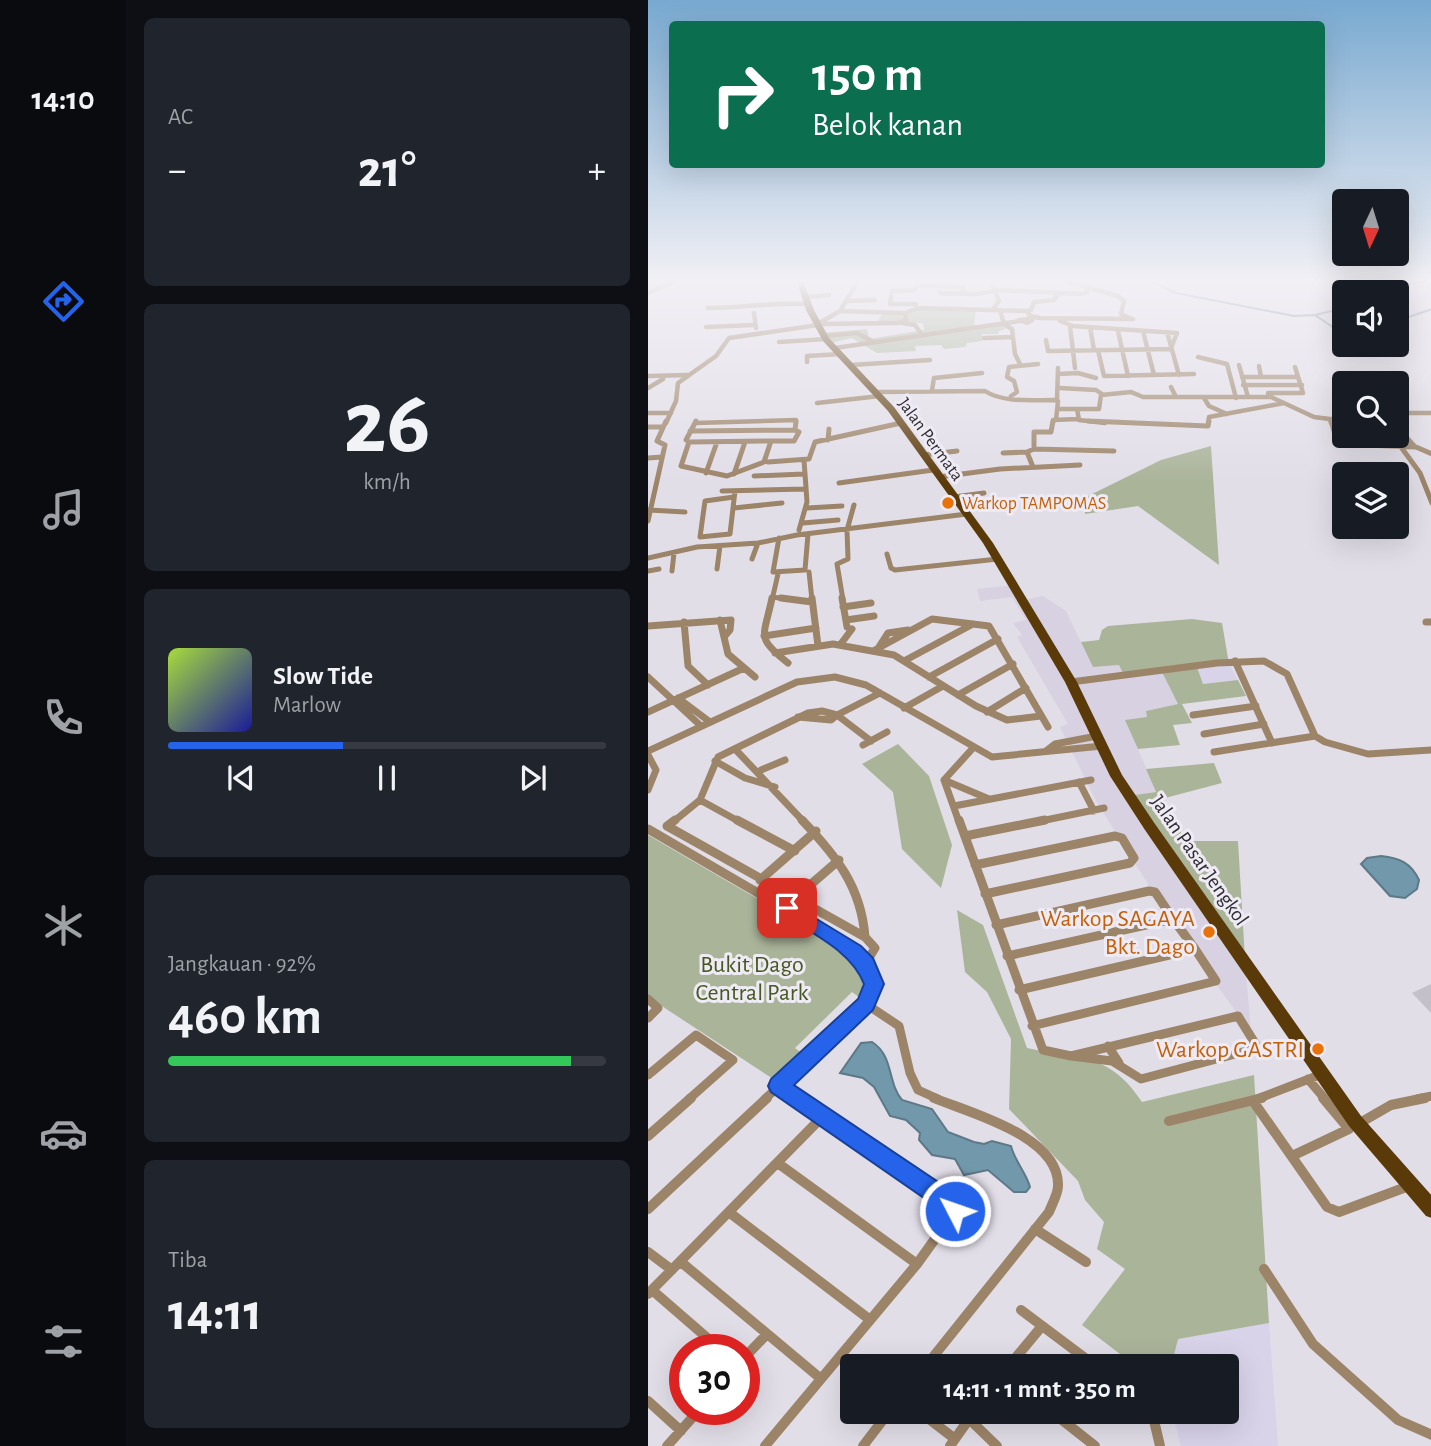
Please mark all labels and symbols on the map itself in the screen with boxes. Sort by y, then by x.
north arrow [1332,189,1409,266]
street label: Jalan Permata [894,395,966,484]
marker: Warkop TAMPOMAS [940,495,956,511]
place label: Warkop TAMPOMAS [962,495,1106,513]
street label: Jalan Pasar Jengkol [1147,791,1252,929]
pin [757,878,817,938]
place label: Warkop SAGAYA Bkt. Dago [1040,907,1195,959]
marker: Warkop SAGAYA Bkt. Dago [1201,924,1217,940]
park label: Bukit Dago Central Park [695,953,809,1005]
place label: Warkop GASTRI [1156,1038,1304,1062]
marker: Warkop GASTRI [1310,1041,1326,1057]
position arrow [918,1174,992,1248]
speed limit sign: 30 [669,1334,760,1425]

